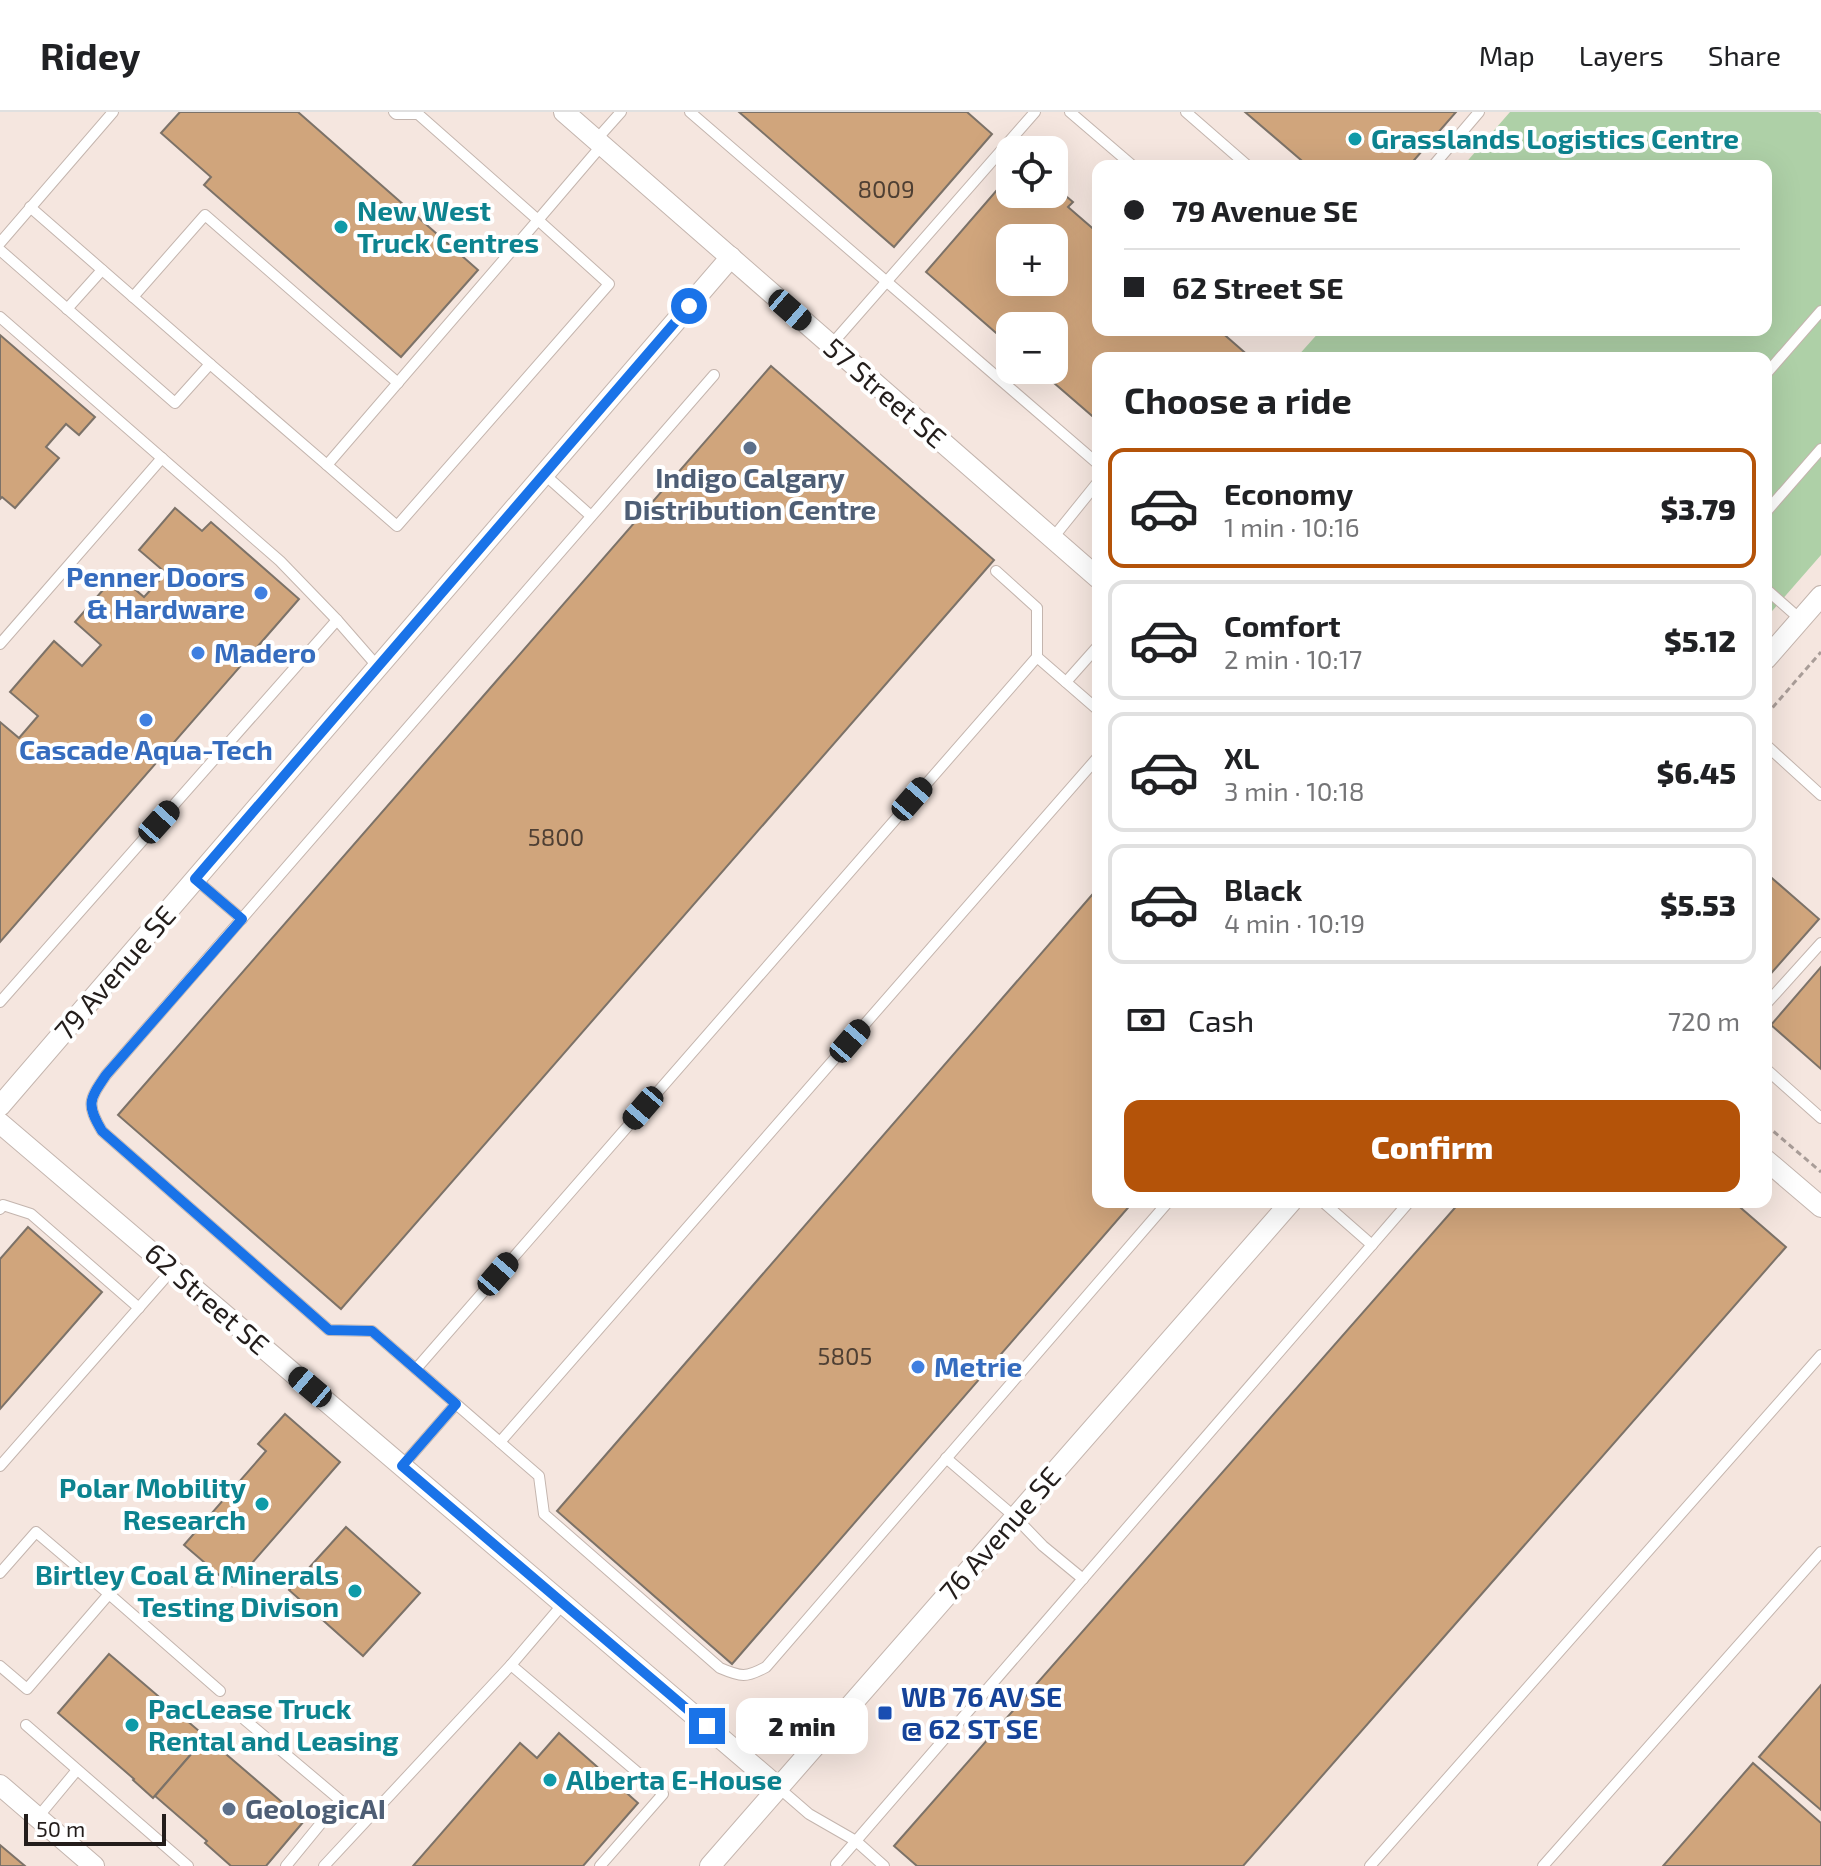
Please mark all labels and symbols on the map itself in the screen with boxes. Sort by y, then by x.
place label: Grasslands Logistics Centre [1371,121,1739,155]
marker: Grasslands Logistics Centre [1346,130,1364,148]
house number: 8009 [857,174,915,203]
place label: New West Truck Centres [357,193,539,259]
marker: New West Truck Centres [332,218,350,236]
car [764,285,816,335]
route start [671,288,707,324]
street label: 57 Street SE [818,330,954,455]
marker: Indigo Calgary Distribution Centre [741,439,759,457]
place label: Indigo Calgary Distribution Centre [624,460,876,526]
place label: Penner Doors & Hardware [66,559,245,625]
marker: Penner Doors & Hardware [252,584,270,602]
place label: Madero [214,635,316,669]
marker: Madero [189,644,207,662]
marker: Cascade Aqua-Tech [137,711,155,729]
place label: Cascade Aqua-Tech [19,732,273,766]
car [887,773,937,825]
car [134,796,184,848]
house number: 5800 [528,822,584,851]
street label: 79 Avenue SE [47,898,182,1047]
car [825,1015,875,1067]
car [618,1082,668,1134]
street label: 62 Street SE [139,1235,277,1361]
car [473,1248,523,1300]
house number: 5805 [818,1341,872,1370]
place label: Metrie [934,1349,1022,1383]
marker: Metrie [909,1358,927,1376]
car [284,1362,336,1412]
street label: 76 Avenue SE [932,1459,1067,1608]
place label: Polar Mobility Research [59,1470,246,1536]
marker: Polar Mobility Research [253,1495,271,1513]
place label: Birtley Coal & Minerals Testing Divison [35,1557,339,1623]
marker: Birtley Coal & Minerals Testing Divison [346,1582,364,1600]
place label: WB 76 AV SE @ 62 ST SE [901,1679,1062,1745]
place label: PacLease Truck Rental and Leasing [148,1691,399,1757]
callout: 2 min [735,1698,867,1754]
marker: WB 76 AV SE @ 62 ST SE [876,1704,894,1722]
route end [689,1708,725,1744]
marker: PacLease Truck Rental and Leasing [123,1716,141,1734]
place label: Alberta E-House [566,1762,782,1796]
marker: Alberta E-House [541,1771,559,1789]
place label: GeologicAI [245,1791,386,1825]
marker: GeologicAI [220,1800,238,1818]
scale bar [24,1810,166,1846]

